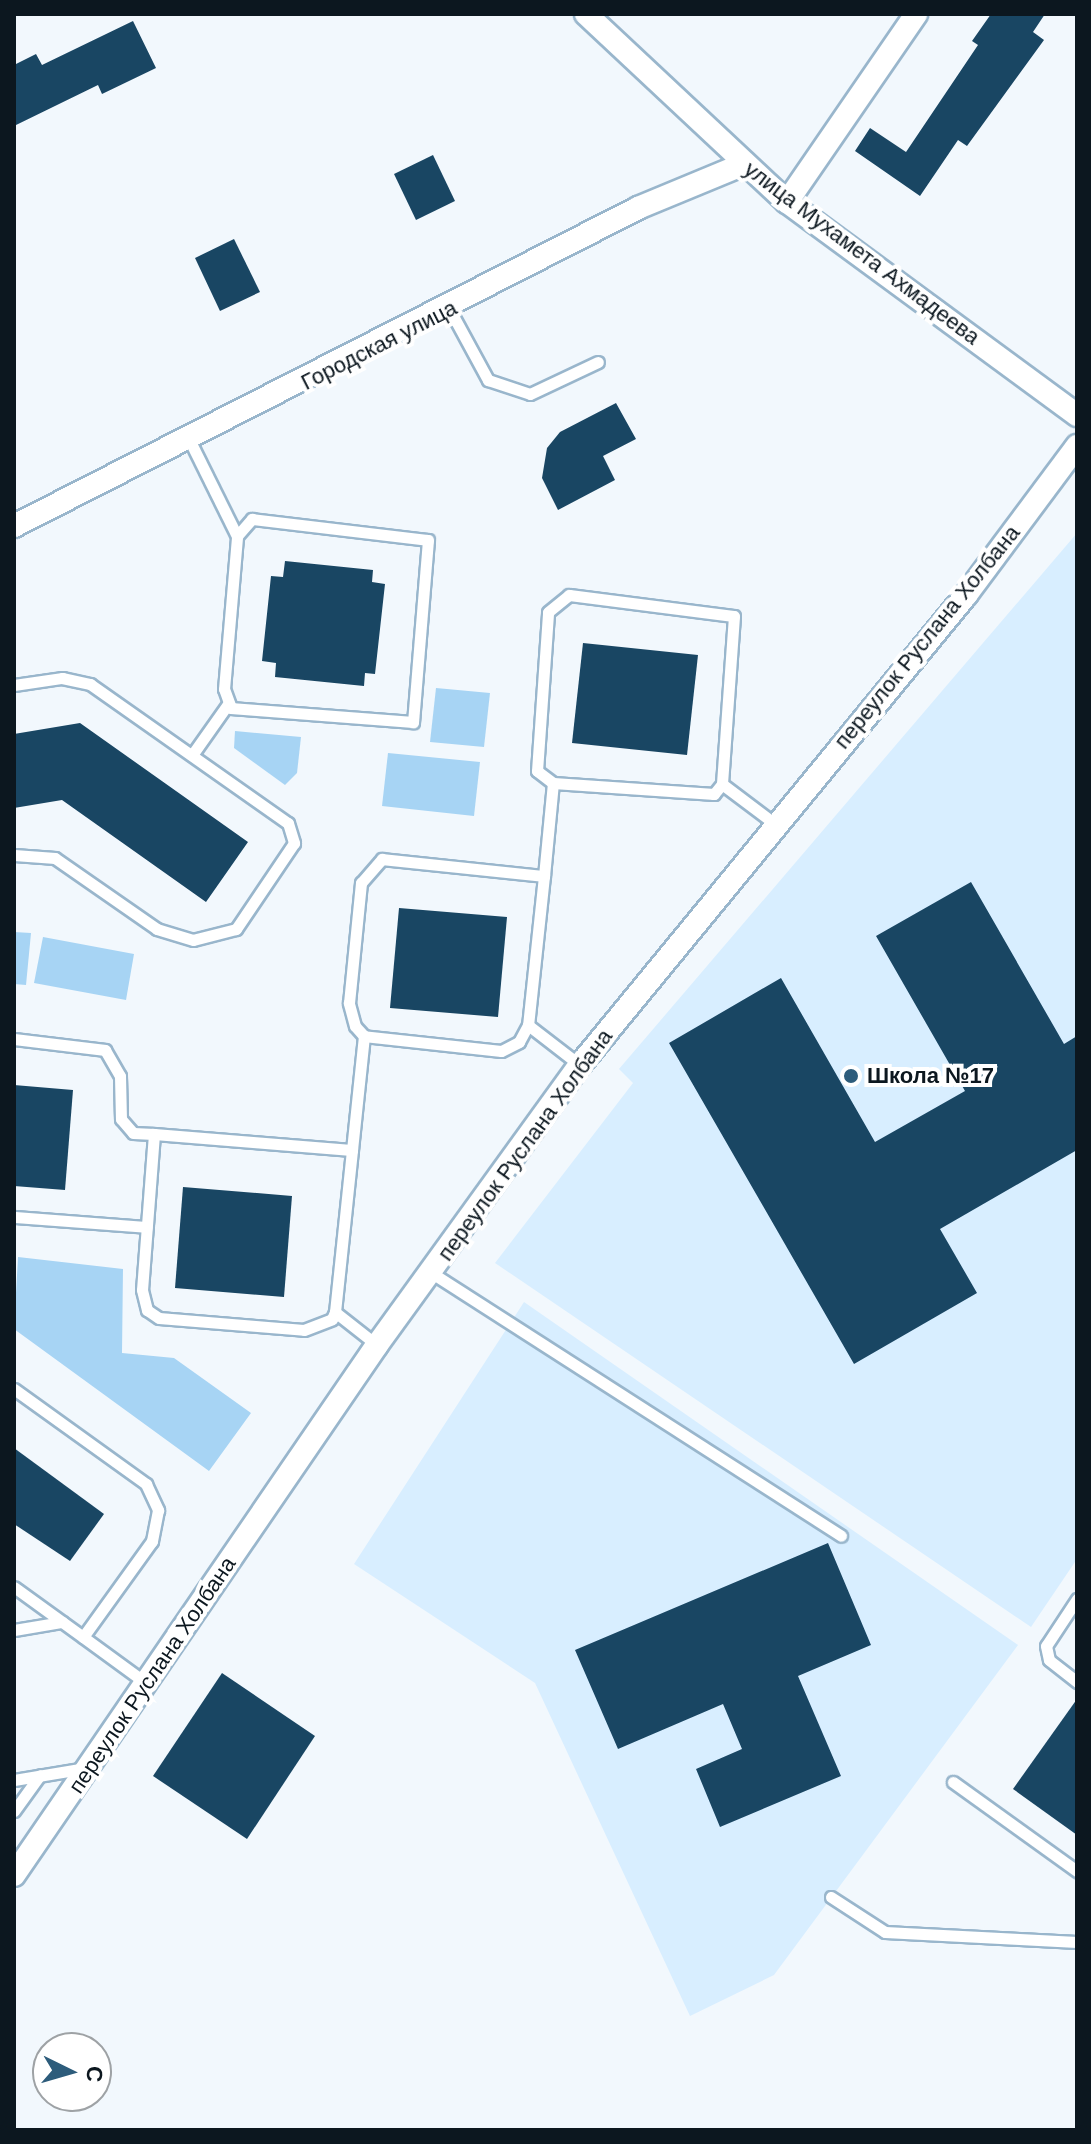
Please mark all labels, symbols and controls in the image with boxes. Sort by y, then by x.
street label: улица Мухамета Ахмадеева [739,156,985,350]
street label: Городская улица [297,294,461,396]
street label: переулок Руслана Холбана [829,520,1025,754]
street label: переулок Руслана Холбана [432,1024,618,1266]
place label: Школа №17 [867,1063,994,1089]
marker: Школа №17 [842,1067,860,1085]
street label: переулок Руслана Холбана [63,1552,241,1798]
north arrow [32,2032,112,2112]
text: С [81,2065,108,2083]

